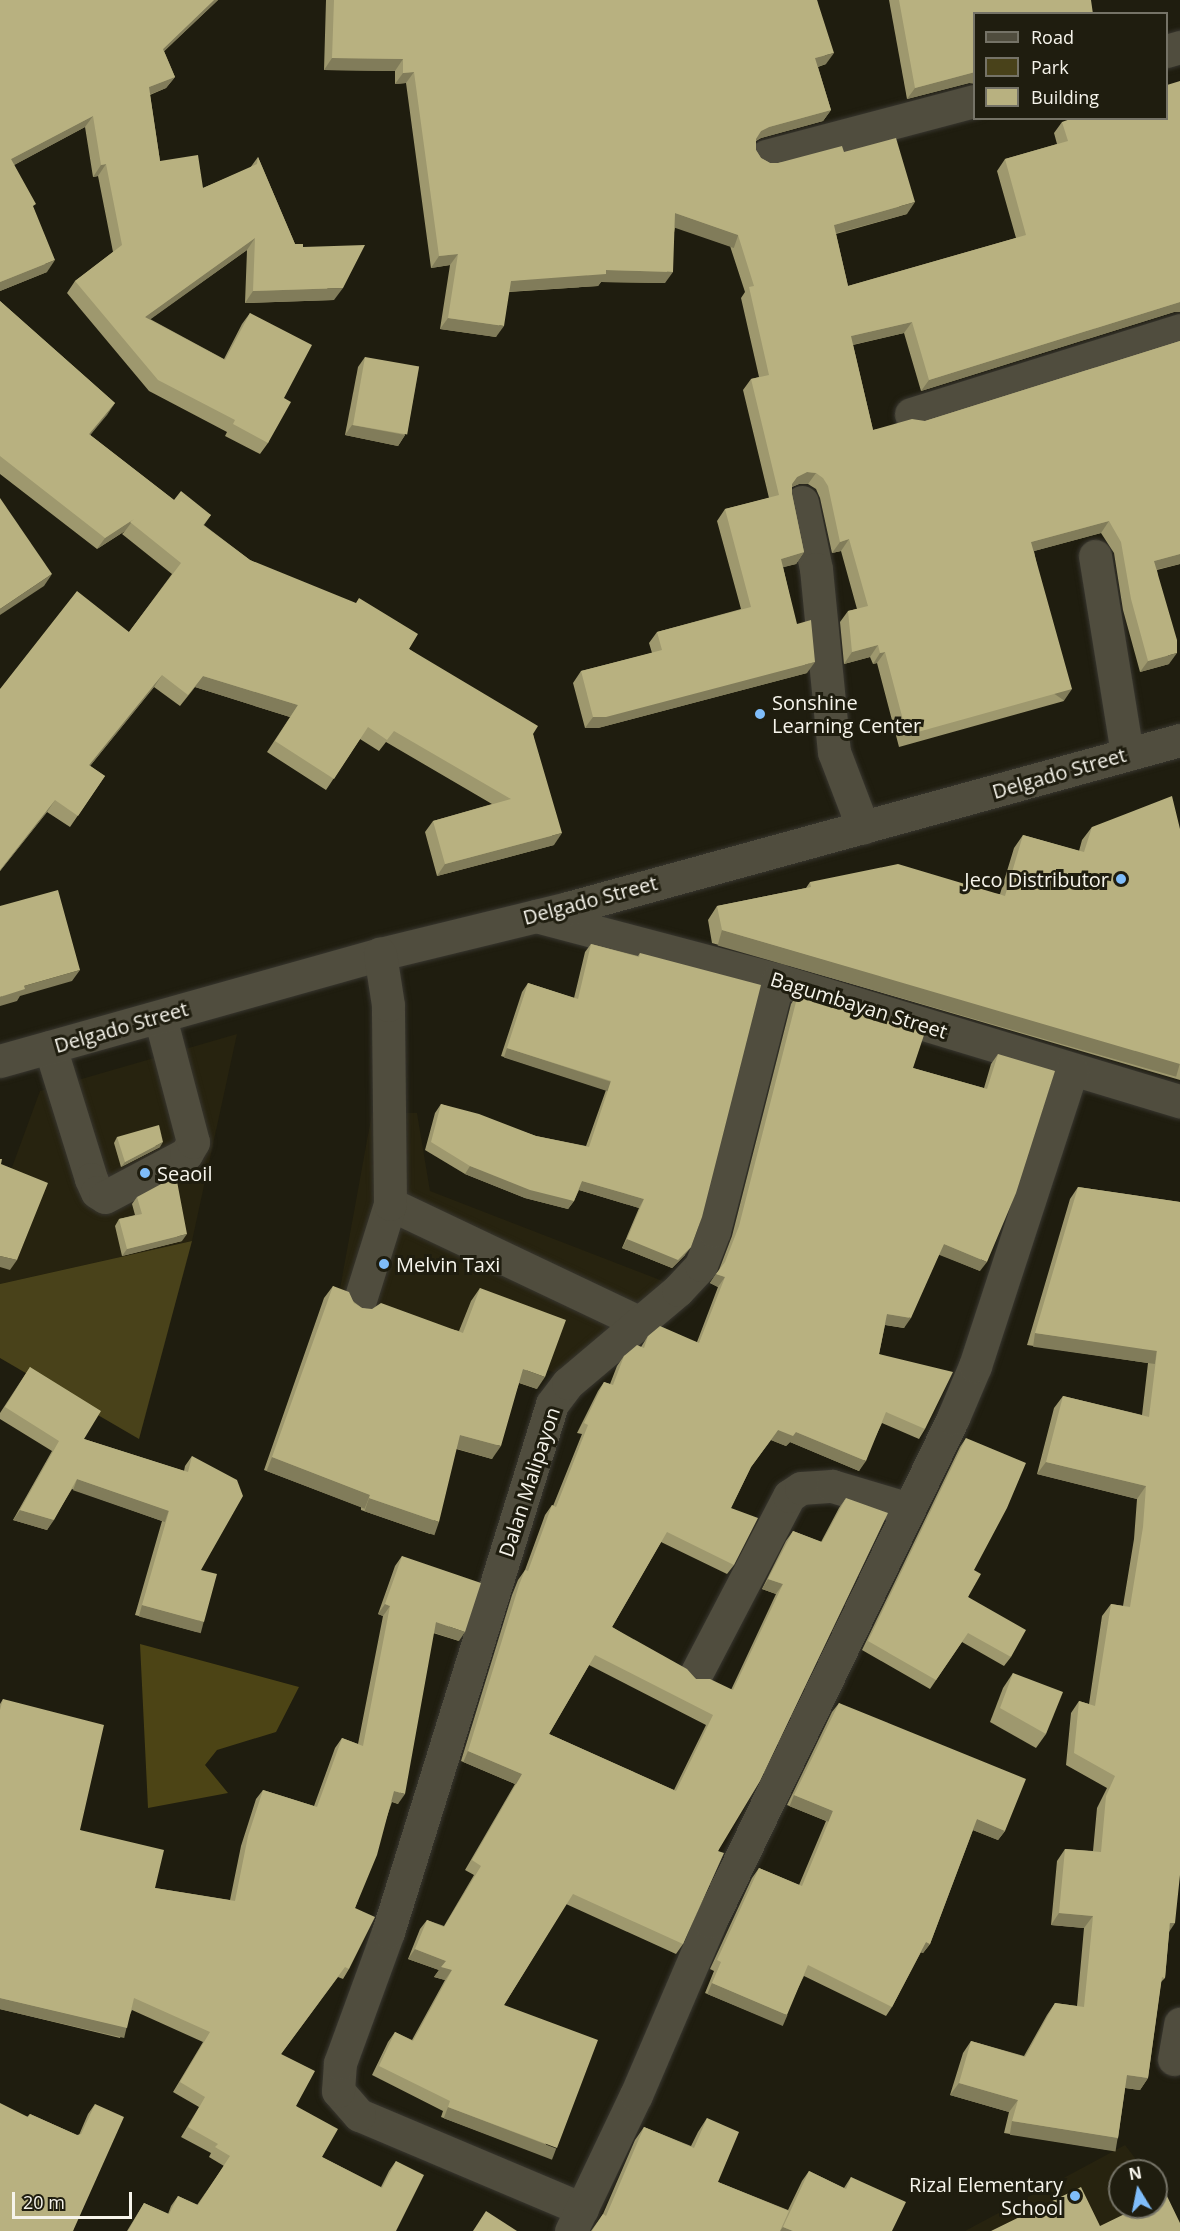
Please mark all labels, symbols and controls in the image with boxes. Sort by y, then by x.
legend [973,12,1168,120]
text: Road [1031,25,1074,49]
text: Park [1031,55,1069,79]
text: Building [1031,85,1099,109]
place label: Sonshine Learning Center [772,690,921,737]
marker: Sonshine Learning Center [753,707,767,721]
street label: Delgado Street [989,742,1129,804]
place label: Jeco Distributor [964,867,1109,891]
street label: Delgado Street [520,871,660,929]
marker: Jeco Distributor [1114,872,1128,886]
street label: Bagumbayan Street [768,967,950,1043]
street label: Delgado Street [51,996,191,1058]
place label: Seaoil [157,1161,212,1185]
marker: Seaoil [138,1166,152,1180]
place label: Melvin Taxi [396,1252,500,1276]
marker: Melvin Taxi [377,1257,391,1271]
street label: Dalan Malipayon [493,1404,565,1560]
north arrow [1108,2159,1168,2219]
text: N [1127,2161,1144,2185]
place label: Rizal Elementary School [909,2172,1063,2219]
scale bar [15,2180,135,2218]
marker: Rizal Elementary School [1068,2189,1082,2203]
text: 20 m [23,2190,65,2214]

